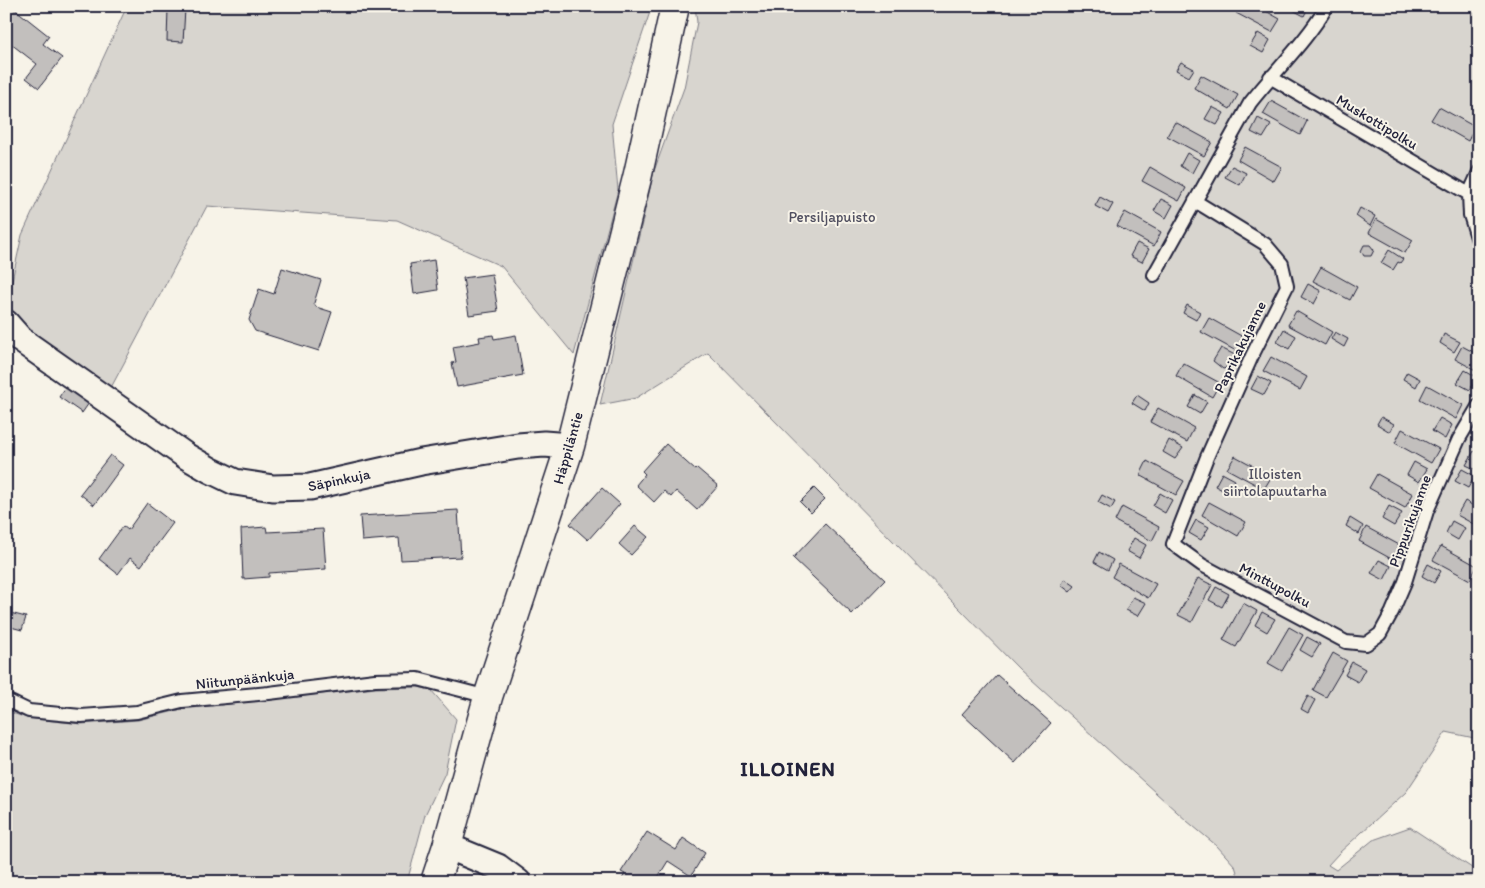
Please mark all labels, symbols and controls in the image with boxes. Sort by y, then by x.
street label: Muskottipolku [1333,91,1421,153]
park label: Persiljapuisto [788,208,876,226]
street label: Paprikakujanne [1210,298,1270,396]
street label: Häppiläntie [549,410,587,486]
street label: Säpinkuja [306,465,372,495]
park label: Illoisten siirtolapuutarha [1223,465,1327,500]
street label: Pippurikujanne [1385,472,1435,570]
street label: Minttupolku [1236,559,1314,611]
street label: Niitunpäänkuja [195,665,296,693]
district label: ILLOINEN [740,757,836,781]

